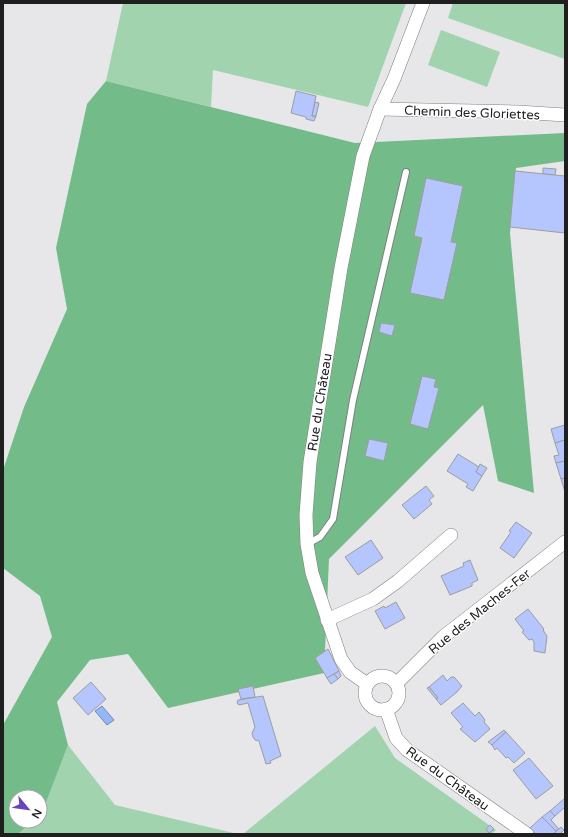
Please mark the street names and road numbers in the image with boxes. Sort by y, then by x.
street label: Chemin des Gloriettes [404,103,540,123]
street label: Rue du Château [304,352,336,452]
street label: Rue des Maches-Fer [425,566,534,658]
street label: Rue du Château [403,743,492,814]

